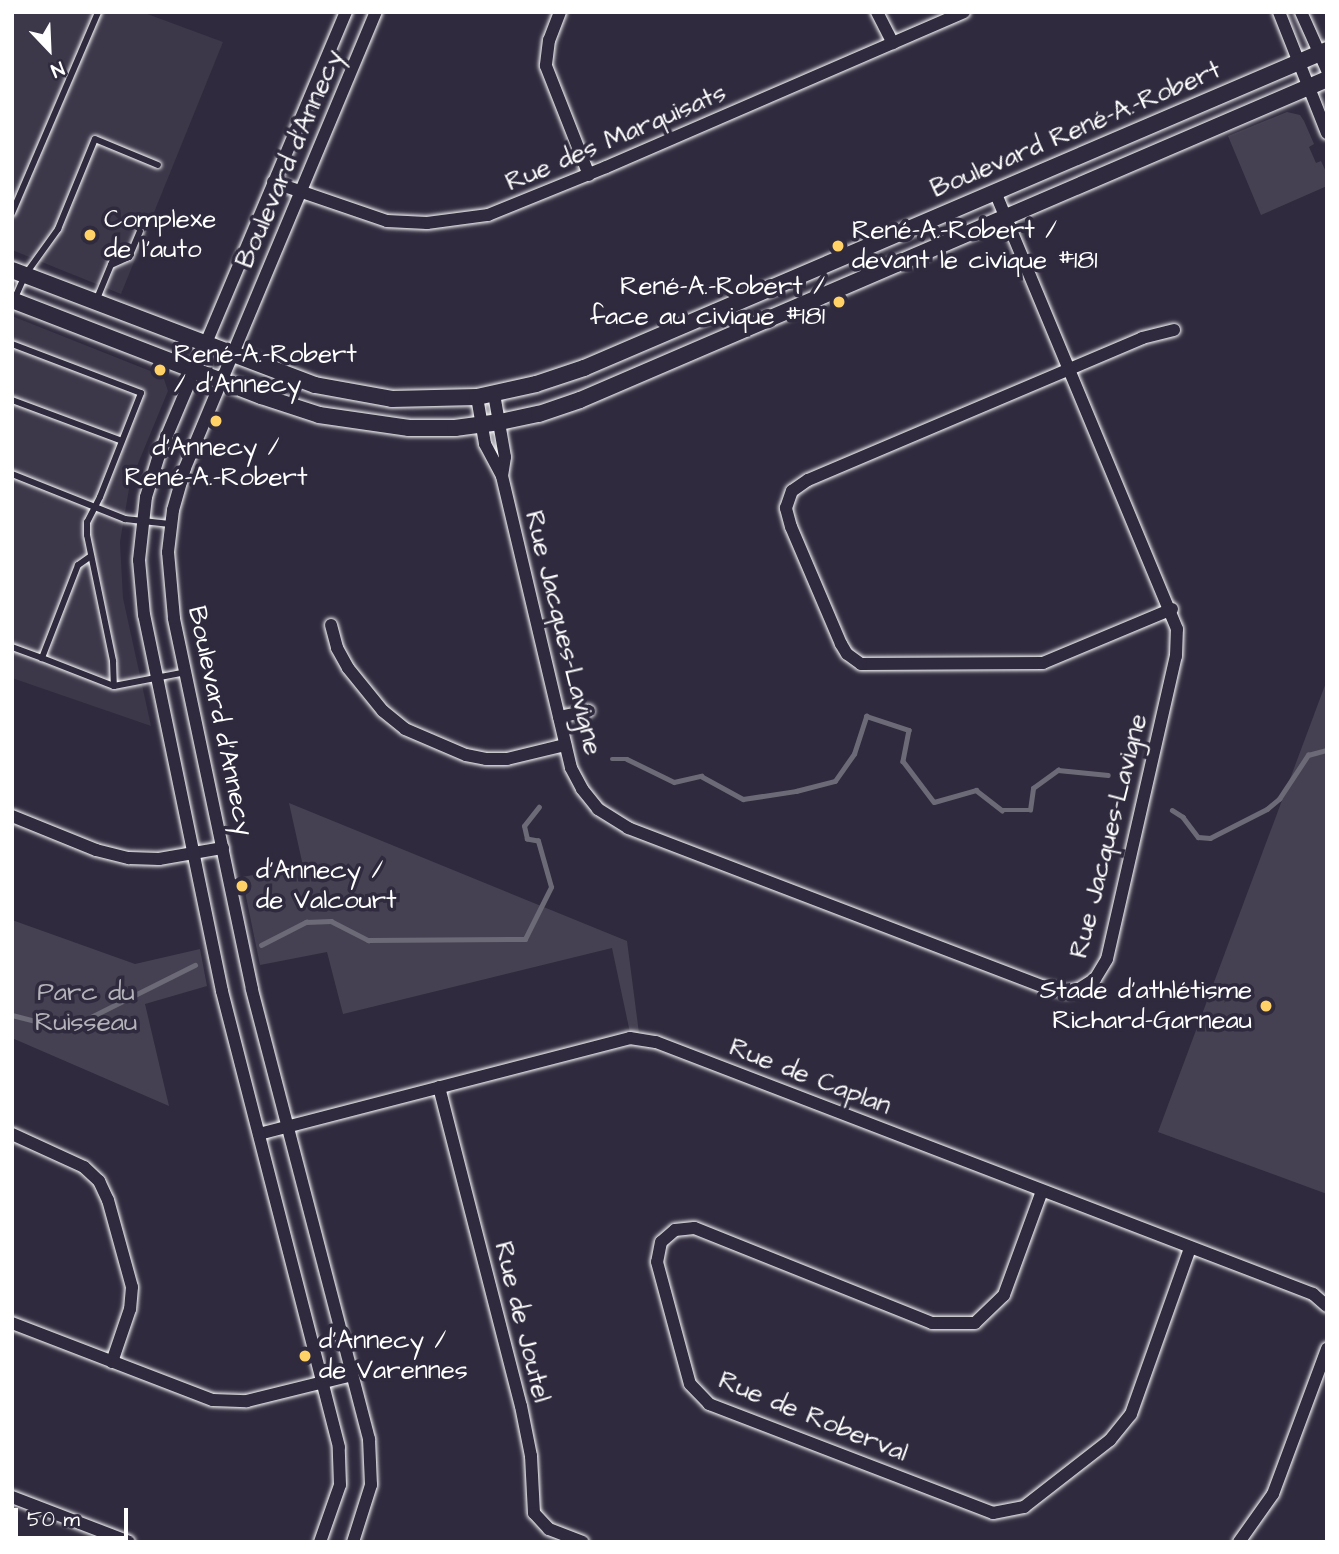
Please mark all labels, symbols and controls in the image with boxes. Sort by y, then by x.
north arrow [14,14,84,84]
street label: Boulevard d'Annecy [230,45,350,273]
text: N [47,54,68,84]
street label: Boulevard René-A.-Robert [926,55,1226,205]
street label: Rue des Marquisats [501,77,731,199]
place label: Complexe de l'auto [104,204,216,266]
place label: René-A.-Robert / devant le civique #181 [852,215,1098,276]
marker: Complexe de l'auto [82,227,98,243]
marker: René-A.-Robert / devant le civique #181 [830,238,846,254]
place label: René-A.-Robert / face au civique #181 [590,271,825,332]
marker: René-A.-Robert / face au civique #181 [831,294,847,310]
place label: René-A.-Robert / d'Annecy [174,339,357,400]
marker: René-A.-Robert / d'Annecy [152,362,168,378]
marker: d'Annecy / René-A.-Robert [208,413,224,429]
place label: d'Annecy / René-A.-Robert [125,432,307,494]
street label: Rue Jacques-Lavigne [518,508,608,758]
street label: Boulevard d'Annecy [180,603,260,839]
street label: Rue Jacques-Lavigne [1064,711,1154,961]
place label: d'Annecy / de Valcourt [256,855,397,917]
marker: d'Annecy / de Valcourt [234,878,250,894]
place label: Stade d'athlétisme Richard-Garneau [1040,975,1252,1036]
park label: Parc du Ruisseau [35,977,137,1038]
marker: Stade d'athlétisme Richard-Garneau [1258,998,1274,1014]
street label: Rue de Caplan [725,1032,895,1122]
street label: Rue de Joutel [487,1239,557,1405]
place label: d'Annecy / de Varennes [319,1325,468,1386]
marker: d'Annecy / de Varennes [297,1348,313,1364]
street label: Rue de Roberval [714,1365,912,1469]
scale bar [18,1494,131,1538]
text: 50 m [27,1505,80,1534]

